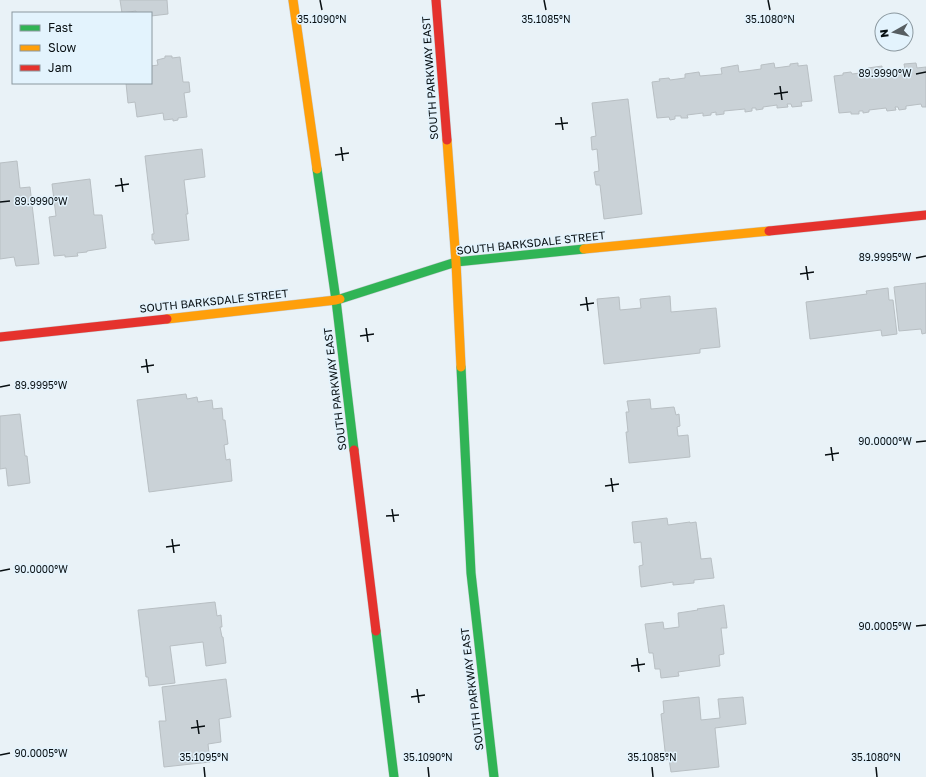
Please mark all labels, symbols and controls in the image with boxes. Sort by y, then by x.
legend [12,12,152,84]
north arrow [874,12,914,52]
text: 35.1090°N [297,13,347,25]
text: 35.1085°N [521,13,571,25]
text: 35.1080°N [745,13,795,25]
street label: SOUTH PARKWAY EAST [419,16,440,140]
text: Fast [48,20,73,35]
text: N [877,28,891,39]
text: Slow [48,40,76,55]
text: Jam [48,60,72,75]
text: 89.9990°W [859,67,912,79]
text: 89.9990°W [15,195,68,207]
street label: SOUTH BARKSDALE STREET [456,228,606,257]
text: 89.9995°W [859,251,912,263]
street label: SOUTH BARKSDALE STREET [139,286,289,315]
street label: SOUTH PARKWAY EAST [320,327,348,451]
text: 89.9995°W [15,379,68,391]
text: 90.0000°W [858,435,912,447]
text: 90.0000°W [14,563,68,575]
text: 90.0005°W [858,620,912,632]
street label: SOUTH PARKWAY EAST [457,627,485,751]
text: 90.0005°W [14,747,68,759]
text: 35.1095°N [179,751,229,763]
text: 35.1090°N [403,751,453,763]
text: 35.1085°N [627,751,677,763]
text: 35.1080°N [851,751,901,763]

